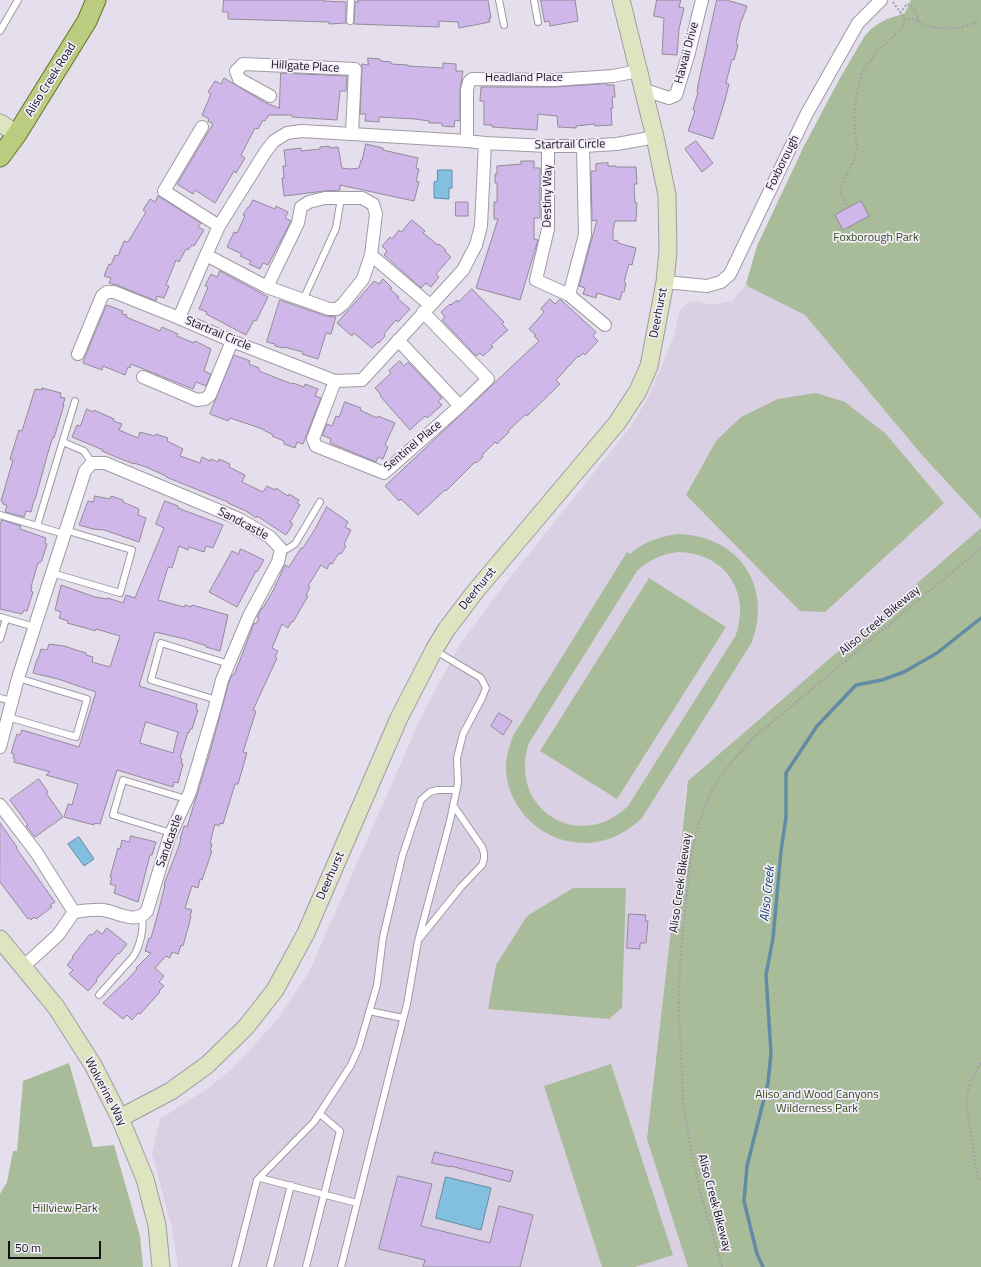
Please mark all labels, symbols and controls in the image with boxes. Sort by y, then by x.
street label: Hawaii Drive [672,21,702,85]
street label: Aliso Creek Road [23,41,79,119]
street label: Hillgate Place [270,58,340,76]
street label: Headland Place [485,71,563,85]
street label: Foxborough [763,133,803,193]
street label: Startrail Circle [535,137,605,153]
street label: Destiny Way [540,164,556,228]
park label: Foxborough Park [833,231,919,245]
street label: Deerhurst [647,287,671,339]
street label: Startrail Circle [183,314,253,354]
street label: Sentinel Place [381,418,445,474]
street label: Sandcastle [215,505,271,543]
street label: Deerhurst [456,565,500,613]
street label: Aliso Creek Bikeway [837,583,923,659]
street label: Sandcastle [154,813,186,869]
street label: Aliso Creek Bikeway [667,832,695,934]
street label: Deerhurst [314,850,348,902]
water label: Aliso Creek [757,865,779,923]
street label: Wolverine Way [81,1055,129,1129]
park label: Aliso and Wood Canyons Wilderness Park [755,1088,879,1116]
street label: Aliso Creek Bikeway [694,1153,734,1253]
park label: Hillview Park [32,1202,98,1216]
scale bar [10,1233,103,1259]
text: 50 m [15,1238,41,1257]

